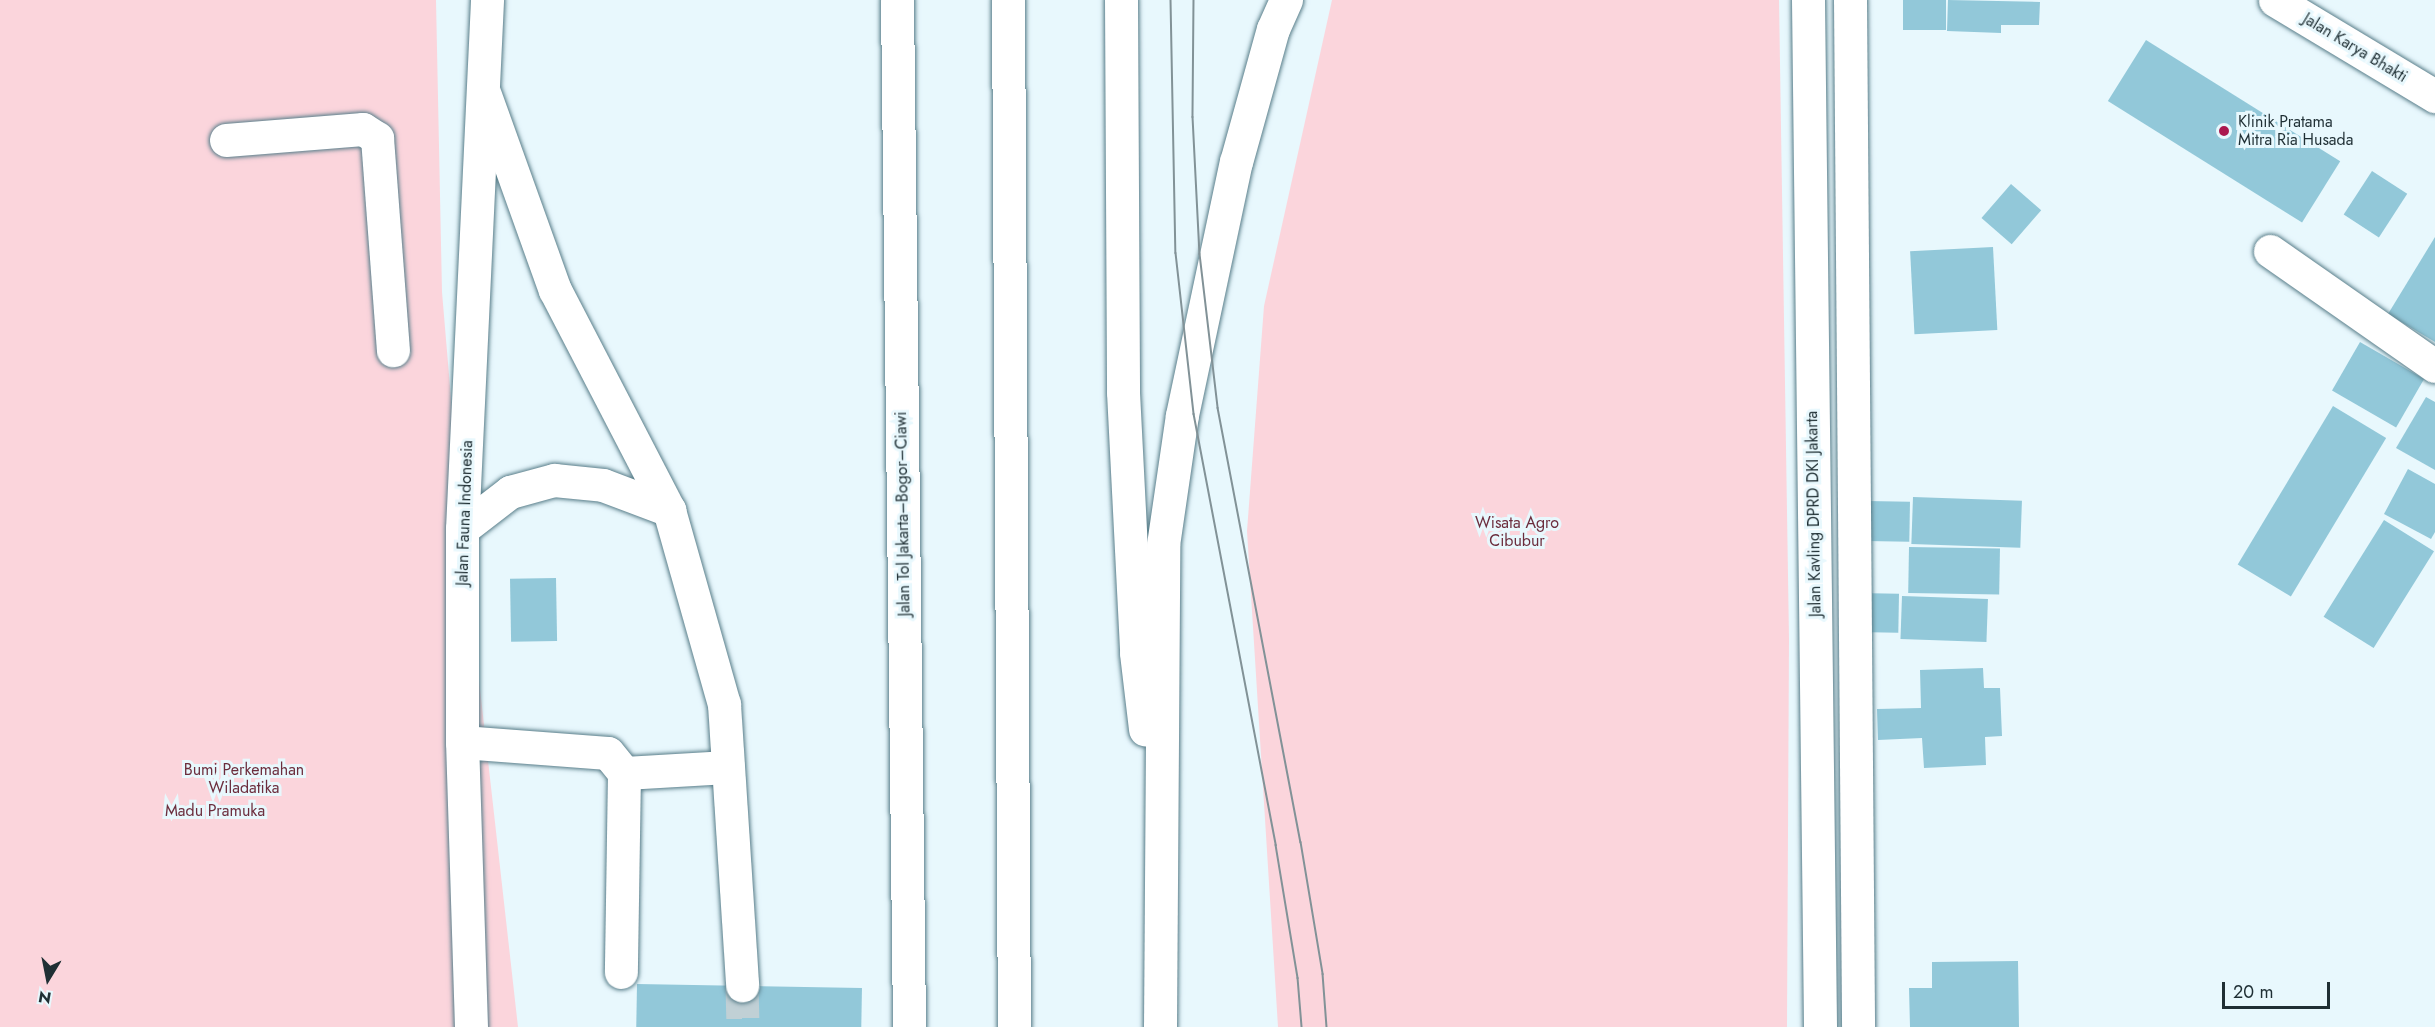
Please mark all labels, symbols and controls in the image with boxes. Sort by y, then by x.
street label: Jalan Karya Bhakti [2299,9,2411,87]
place label: Klinik Pratama Mitra Ria Husada [2238,112,2353,150]
marker: Klinik Pratama Mitra Ria Husada [2215,122,2233,140]
street label: Jalan Tol Jakarta–Bogor–Ciawi [892,411,914,617]
street label: Jalan Kavling DPRD DKI Jakarta [1803,411,1825,617]
street label: Jalan Fauna Indonesia [453,440,477,586]
park label: Wisata Agro Cibubur [1475,513,1559,551]
park label: Bumi Perkemahan Wiladatika [184,760,304,798]
park label: Madu Pramuka [165,801,265,821]
north arrow [18,949,78,1009]
scale bar [2225,970,2333,1008]
text: 20 m [2233,979,2273,1005]
text: N [37,985,53,1010]

